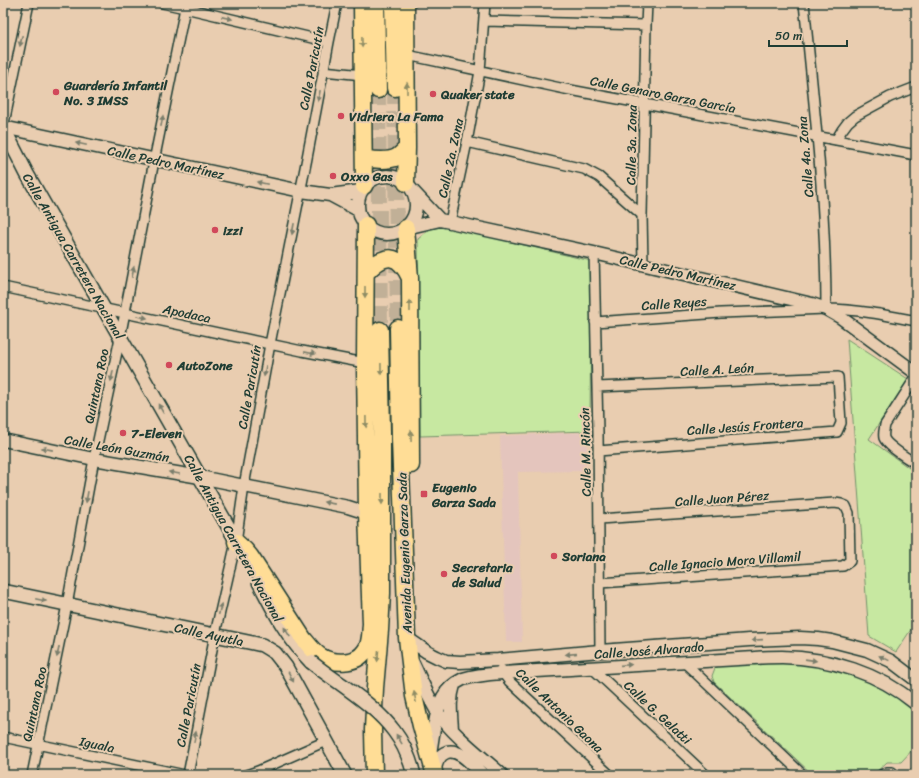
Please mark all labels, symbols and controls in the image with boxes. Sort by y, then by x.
one-way arrow [221,15,233,21]
scale bar [769,22,847,48]
street label: Calle Paricutín [292,24,331,112]
text: 50 m [775,25,802,47]
one-way arrow [17,35,23,47]
one-way arrow [359,36,365,49]
street label: Calle Genaro Garza García [588,69,738,120]
place label: Guardería Infantil No. 3 IMSS [63,74,169,112]
one-way arrow [404,81,410,94]
place label: Quaker state [440,83,515,106]
marker: Guardería Infantil No. 3 IMSS [51,87,61,97]
marker: Quaker state [428,89,438,99]
one-way arrow [315,90,321,102]
street label: Calle 3a. Zona [619,104,644,185]
place label: Vidriera La Fama [349,105,444,128]
marker: Vidriera La Fama [336,111,346,121]
one-way arrow [159,115,165,127]
street label: Calle 4a. Zona [790,115,820,198]
street label: Calle 2a. Zona [431,116,470,200]
street label: Calle Pedro Martínez [105,139,227,186]
one-way arrow [75,140,87,146]
place label: Oxxo Gas [340,165,393,188]
street label: Calle Antigua Carretera Nacional [16,169,131,344]
marker: Oxxo Gas [328,171,338,181]
one-way arrow [256,179,269,185]
place label: izzi [223,219,244,242]
one-way arrow [290,223,296,236]
marker: izzi [210,225,220,235]
street label: Calle Pedro Martínez [617,248,739,297]
one-way arrow [130,266,136,278]
one-way arrow [362,286,368,299]
street label: Calle Reyes [641,290,709,317]
street label: Apodaca [160,297,213,330]
one-way arrow [407,299,413,312]
one-way arrow [136,314,148,320]
street label: Calle Paricutín [231,343,268,431]
street label: Quintana Roo [77,346,116,426]
one-way arrow [304,350,317,356]
place label: AutoZone [176,354,233,377]
street label: Calle A. León [680,356,754,383]
marker: AutoZone [164,360,174,370]
one-way arrow [377,363,384,375]
one-way arrow [262,365,268,377]
one-way arrow [108,370,114,382]
one-way arrow [158,403,164,415]
street label: Calle M. Rincón [573,407,598,497]
street label: Calle Jesús Frontera [686,411,804,442]
one-way arrow [363,416,369,429]
place label: 7-Eleven [131,422,183,445]
street label: Calle León Guzmán [63,428,171,469]
marker: 7-Eleven [118,428,128,438]
one-way arrow [408,429,414,442]
one-way arrow [40,446,53,452]
street label: Calle Antigua Carretera Nacional [178,450,290,627]
one-way arrow [168,470,180,476]
street label: Avenida Eugenio Garza Sada [390,472,419,635]
place label: Eugenio Garza Sada [431,476,497,514]
street label: Calle Juan Pérez [674,484,771,513]
marker: Eugenio Garza Sada [419,489,429,499]
one-way arrow [83,491,89,503]
one-way arrow [379,493,385,506]
one-way arrow [323,500,336,506]
place label: Soriana [561,545,606,568]
street label: Calle Ignacio Mora Villamil [648,545,802,578]
marker: Soriana [549,551,559,561]
place label: Secretaria de Salud [451,556,513,594]
marker: Secretaria de Salud [439,569,449,579]
one-way arrow [35,597,47,603]
one-way arrow [218,603,224,615]
street label: Calle Ayutla [172,616,246,653]
one-way arrow [283,626,290,638]
street label: Calle José Alvarado [593,635,705,666]
one-way arrow [750,637,763,643]
one-way arrow [54,646,60,658]
one-way arrow [374,650,381,662]
one-way arrow [565,650,578,657]
one-way arrow [878,655,890,661]
one-way arrow [805,657,817,663]
street label: Calle Paricutín [169,661,208,749]
street label: Calle Antonio Gaona [510,662,609,759]
one-way arrow [620,662,632,669]
street label: Quintana Roo [15,664,54,744]
one-way arrow [288,671,295,683]
street label: Calle G. Gelatti [618,674,697,751]
one-way arrow [411,691,417,703]
street label: Iguala [76,729,117,760]
one-way arrow [193,731,199,743]
one-way arrow [396,733,403,745]

